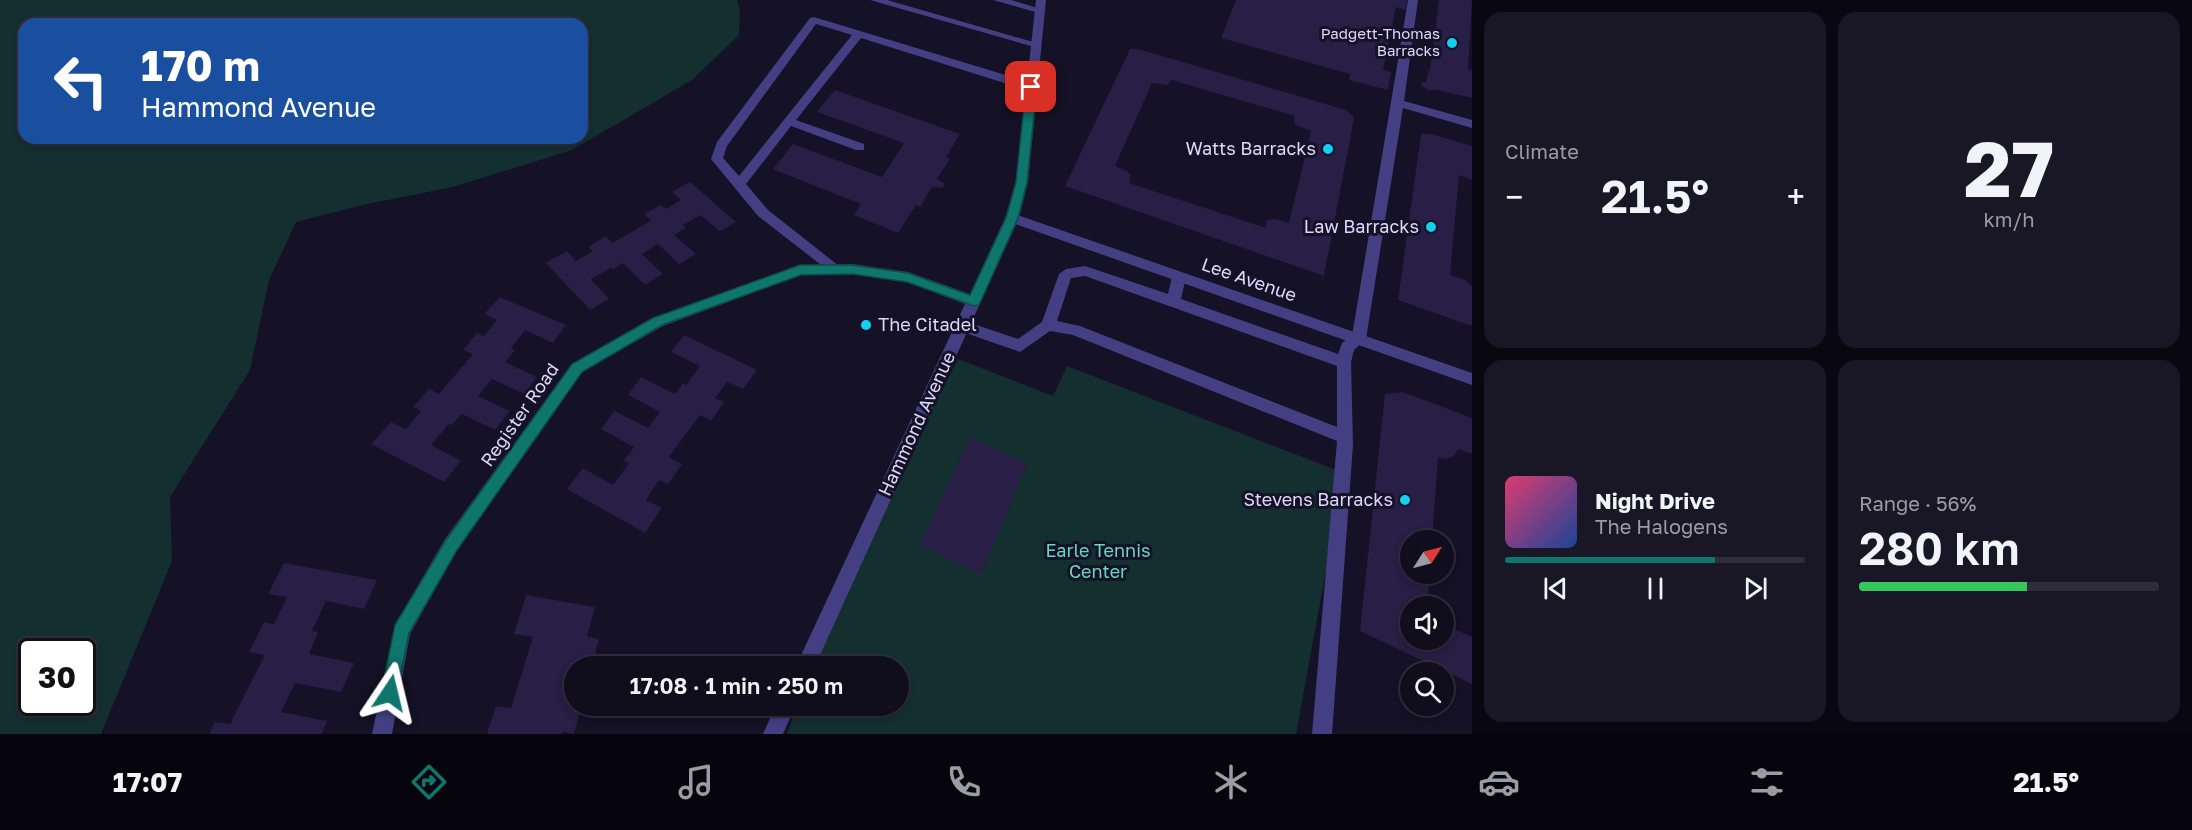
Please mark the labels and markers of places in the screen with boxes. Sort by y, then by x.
place label: Padgett-Thomas Barracks [1321,24,1440,59]
marker: Padgett-Thomas Barracks [1445,36,1459,50]
pin [1005,61,1056,112]
place label: Watts Barracks [1185,137,1316,159]
marker: Watts Barracks [1321,142,1335,156]
place label: Law Barracks [1304,215,1419,237]
marker: Law Barracks [1424,220,1438,234]
place label: The Citadel [878,313,977,335]
marker: The Citadel [859,318,873,332]
place label: Stevens Barracks [1244,488,1393,510]
marker: Stevens Barracks [1398,493,1412,507]

